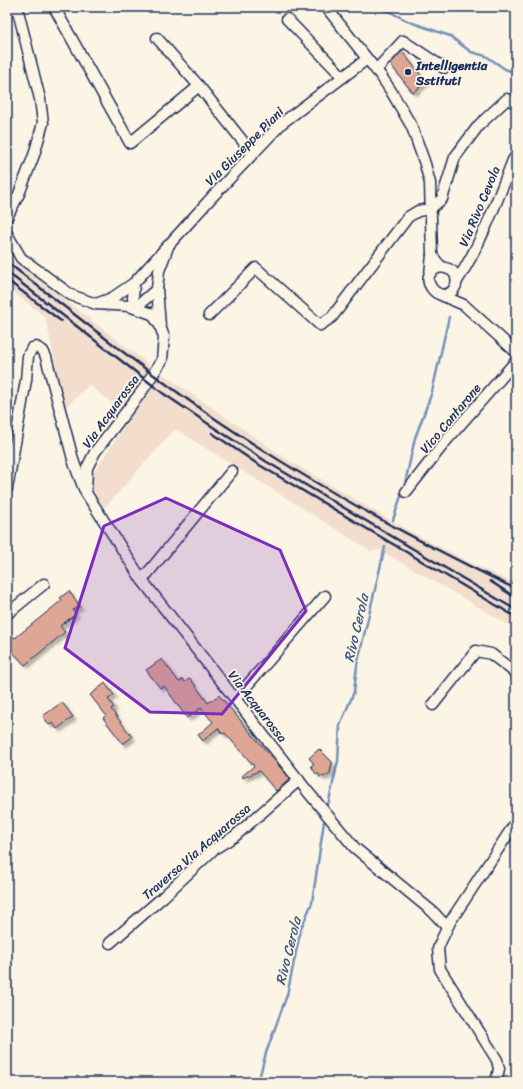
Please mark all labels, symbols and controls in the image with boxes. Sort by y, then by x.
place label: Intelligentia Sstituti [415,54,488,92]
marker: Intelligentia Sstituti [403,67,413,77]
street label: Via Giuseppe Piani [199,101,290,191]
street label: Via Rivo Cevola [452,162,507,250]
street label: Via Acquarossa [76,369,145,453]
street label: Vico Cantarone [414,378,487,459]
water label: Rivo Cerola [337,590,377,665]
street label: Via Acquarossa [222,665,294,748]
street label: Traversa Via Acquarossa [137,797,256,905]
water label: Rivo Cerola [268,913,309,988]

